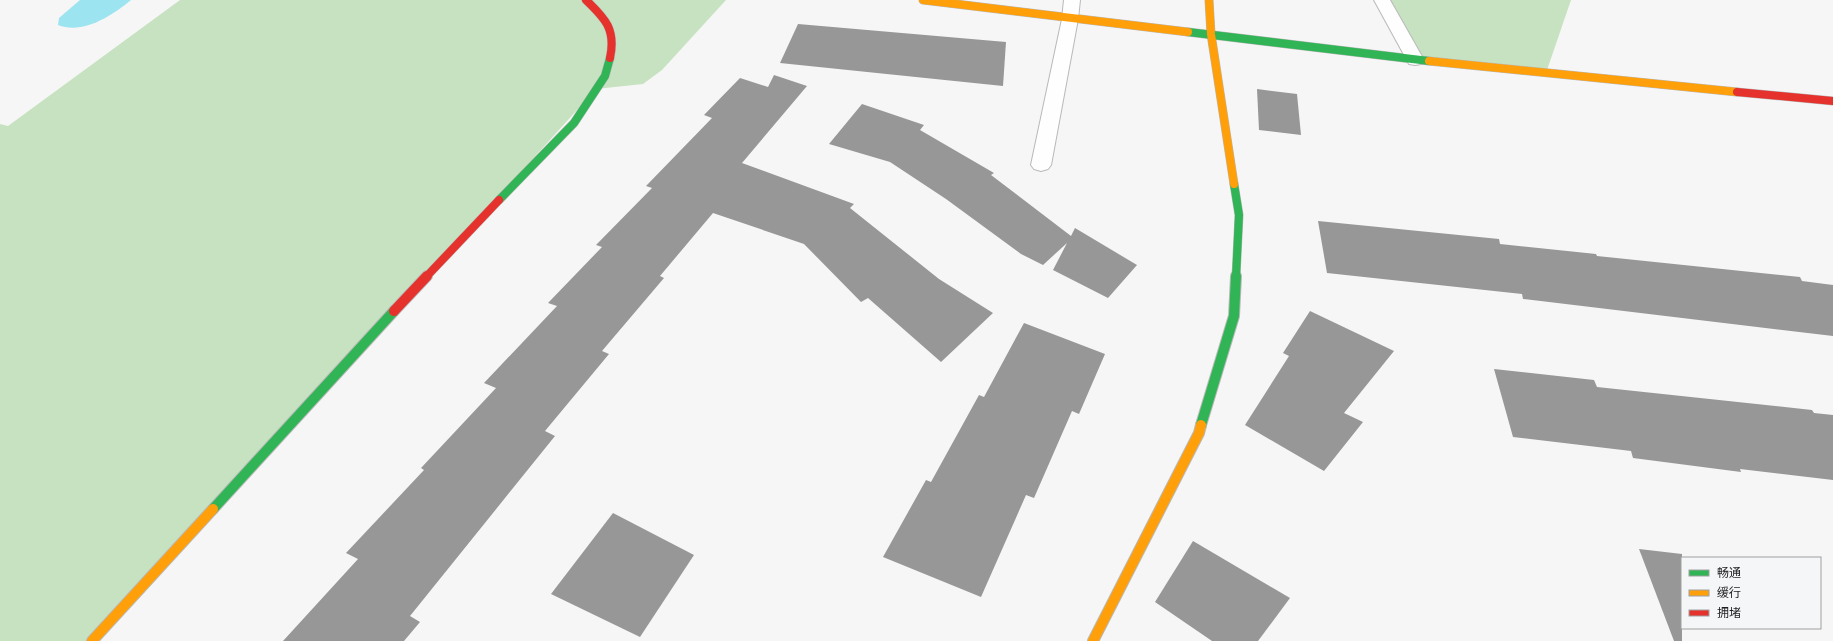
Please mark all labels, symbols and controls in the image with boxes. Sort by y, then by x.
legend [1681,557,1821,629]
text: 畅通 [1717,566,1741,580]
text: 缓行 [1717,586,1741,600]
text: 拥堵 [1717,606,1741,620]

